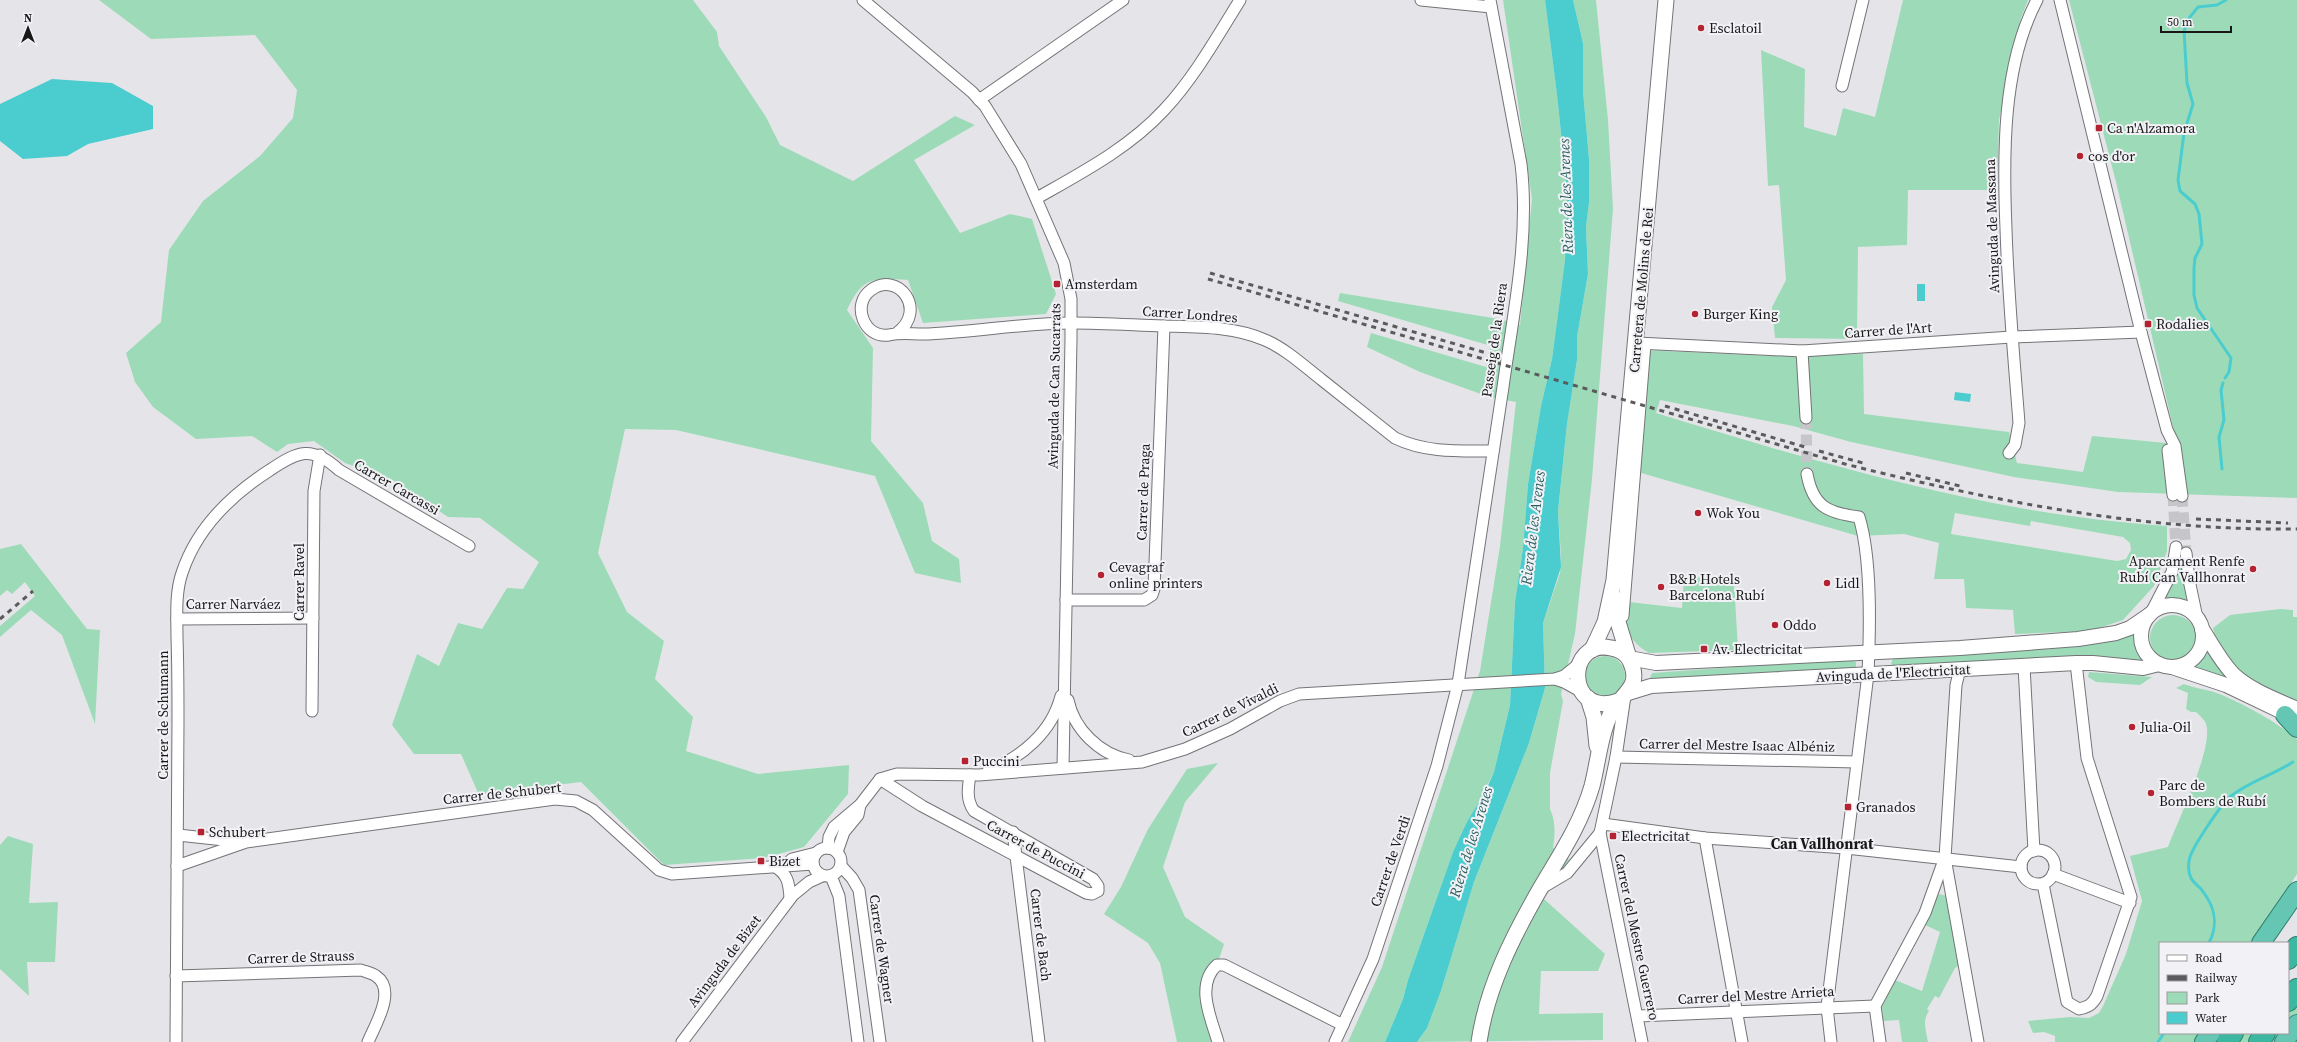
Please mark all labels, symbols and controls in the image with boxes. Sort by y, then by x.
north arrow [8,8,48,48]
scale bar [2161,8,2231,34]
text: N [24,11,32,26]
text: 50 m [2167,14,2193,30]
place label: Esclatoil [1709,18,1762,38]
marker: Esclatoil [1696,23,1706,33]
place label: Ca n'Alzamora [2107,118,2196,138]
marker: Ca n'Alzamora [2094,123,2104,133]
water label: Riera de les Arenes [1553,138,1578,255]
place label: cos d'or [2088,146,2135,166]
marker: cos d'or [2075,151,2085,161]
street label: Avinguda de Massana [1980,158,2004,293]
street label: Carretera de Molins de Rei [1624,207,1658,373]
place label: Amsterdam [1065,274,1138,294]
marker: Amsterdam [1052,279,1062,289]
street label: Passeig de la Riera [1476,281,1512,399]
street label: Carrer Londres [1142,301,1238,327]
street label: Avinguda de Can Sucarrats [1043,303,1065,469]
place label: Burger King [1703,304,1778,324]
marker: Burger King [1690,309,1700,319]
place label: Rodalies [2156,314,2209,334]
street label: Carrer de l'Art [1844,317,1933,343]
marker: Rodalies [2143,319,2153,329]
street label: Carrer de Praga [1131,442,1155,541]
street label: Carrer Carcassi [350,454,444,520]
water label: Riera de les Arenes [1515,469,1550,587]
place label: Wok You [1706,503,1760,523]
marker: Wok You [1693,508,1703,518]
street label: Carrer Ravel [289,543,309,621]
place label: Aparcament Renfe Rubí Can Vallhonrat [2119,551,2245,587]
place label: Cevagraf online printers [1109,557,1203,593]
marker: Aparcament Renfe Rubí Can Vallhonrat [2248,564,2258,574]
place label: B&B Hotels Barcelona Rubí [1669,569,1765,605]
marker: Cevagraf online printers [1096,570,1106,580]
place label: Lidl [1835,573,1860,593]
marker: Lidl [1822,578,1832,588]
marker: B&B Hotels Barcelona Rubí [1656,582,1666,592]
street label: Carrer Narváez [186,594,281,614]
place label: Oddo [1783,615,1817,635]
marker: Oddo [1770,620,1780,630]
place label: Av. Electricitat [1712,639,1803,659]
marker: Av. Electricitat [1699,644,1709,654]
street label: Carrer de Schumann [153,650,173,780]
street label: Avinguda de l'Electricitat [1815,659,1971,687]
street label: Carrer de Vivaldi [1178,678,1282,742]
place label: Julia-Oil [2139,717,2191,737]
marker: Julia-Oil [2127,722,2137,732]
street label: Carrer del Mestre Isaac Albéniz [1639,733,1836,757]
place label: Puccini [973,751,1020,771]
marker: Puccini [960,756,970,766]
place label: Parc de Bombers de Rubí [2159,775,2266,811]
street label: Carrer de Schubert [442,777,562,809]
water label: Riera de les Arenes [1443,783,1498,901]
marker: Parc de Bombers de Rubí [2146,788,2156,798]
place label: Granados [1856,797,1916,817]
marker: Granados [1843,802,1853,812]
street label: Carrer de Verdi [1365,813,1415,909]
street label: Carrer de Puccini [983,815,1089,883]
place label: Schubert [209,822,266,842]
place label: Electricitat [1621,826,1690,846]
marker: Schubert [196,827,206,837]
marker: Electricitat [1608,831,1618,841]
district label: Can Vallhonrat [1771,833,1874,854]
place label: Bizet [769,851,801,871]
street label: Carrer del Mestre Guerrero [1610,852,1664,1022]
marker: Bizet [756,856,766,866]
street label: Carrer de Bach [1025,887,1057,983]
street label: Carrer de Wagner [864,893,900,1005]
street label: Avinguda de Bizet [683,910,766,1011]
legend [2159,942,2289,1034]
street label: Carrer de Strauss [247,945,355,969]
text: Road [2195,950,2222,966]
text: Railway [2195,970,2238,986]
street label: Carrer del Mestre Arrieta [1677,981,1836,1009]
text: Park [2195,990,2220,1006]
text: Water [2195,1010,2227,1026]

